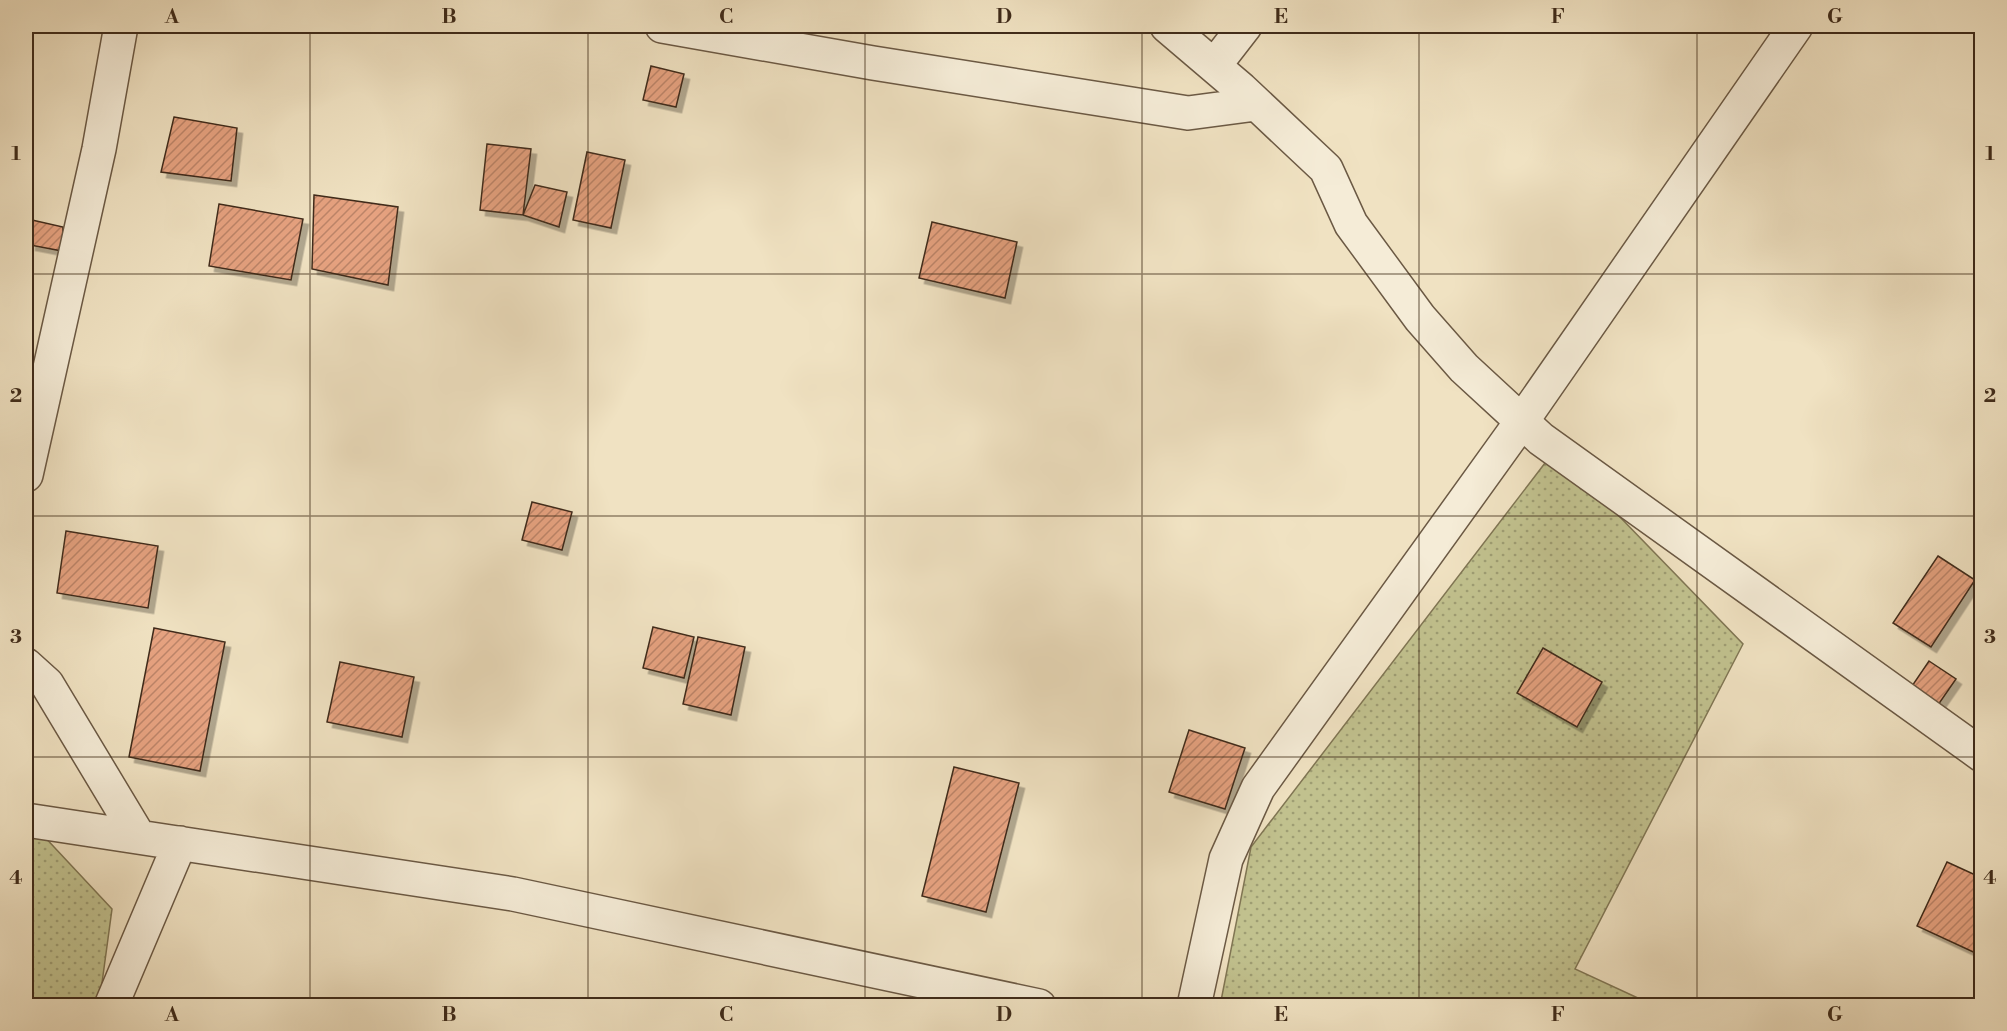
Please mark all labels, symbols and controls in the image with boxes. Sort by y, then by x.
text: A [164,5,180,30]
text: B [441,5,457,30]
text: C [719,5,733,30]
text: D [996,5,1012,30]
text: E [1274,5,1288,30]
text: F [1551,5,1565,30]
text: G [1827,5,1843,30]
text: 1 [11,142,21,167]
text: 1 [1985,142,1995,167]
text: 2 [10,384,22,409]
text: 2 [1984,384,1996,409]
text: 3 [10,625,22,650]
text: 3 [1984,625,1996,650]
text: 4 [9,866,23,891]
text: 4 [1983,866,1997,891]
text: A [164,1003,180,1028]
text: B [441,1003,457,1028]
text: C [719,1003,733,1028]
text: D [996,1003,1012,1028]
text: E [1274,1003,1288,1028]
text: F [1551,1003,1565,1028]
text: G [1827,1003,1843,1028]

